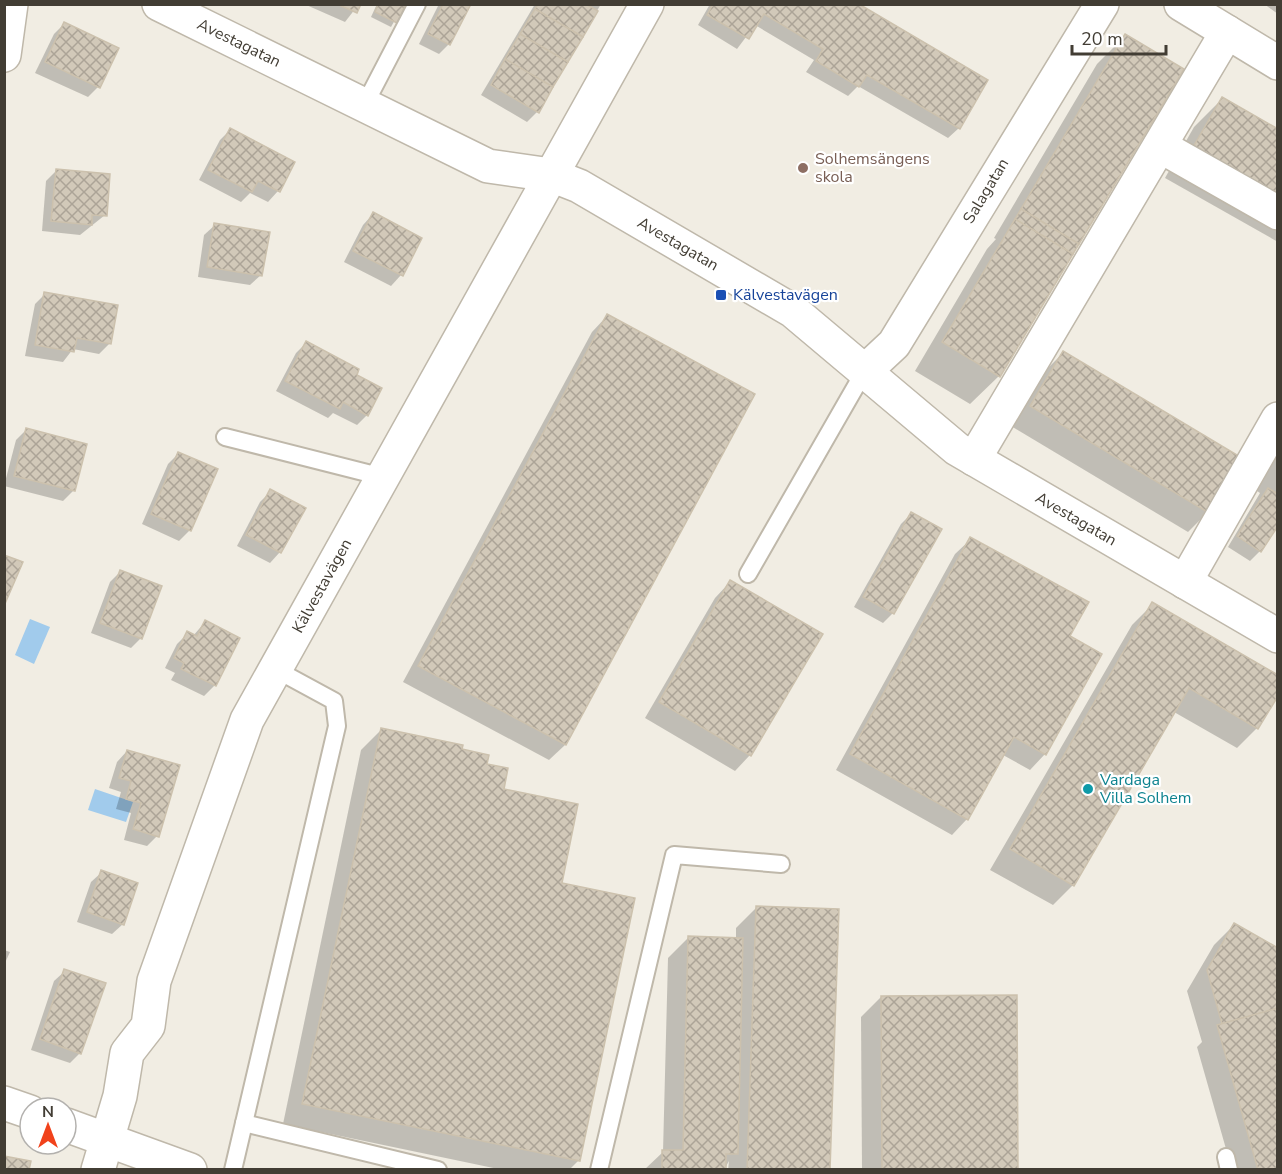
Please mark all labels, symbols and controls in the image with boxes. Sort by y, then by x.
street label: Avestagatan [193,13,285,73]
scale bar [1072,18,1166,56]
text: 20 m [1081,27,1123,51]
place label: Solhemsängens skola [815,148,930,188]
street label: Salagatan [958,154,1014,228]
marker: Solhemsängens skola [796,161,810,175]
street label: Avestagatan [633,212,723,276]
place label: Kälvestavägen [733,284,838,306]
marker: Kälvestavägen [714,288,728,302]
street label: Avestagatan [1031,487,1121,551]
street label: Kälvestavägen [287,535,357,637]
place label: Vardaga Villa Solhem [1099,769,1192,809]
marker: Vardaga Villa Solhem [1081,782,1095,796]
north arrow [18,1096,78,1156]
text: N [42,1101,54,1123]

